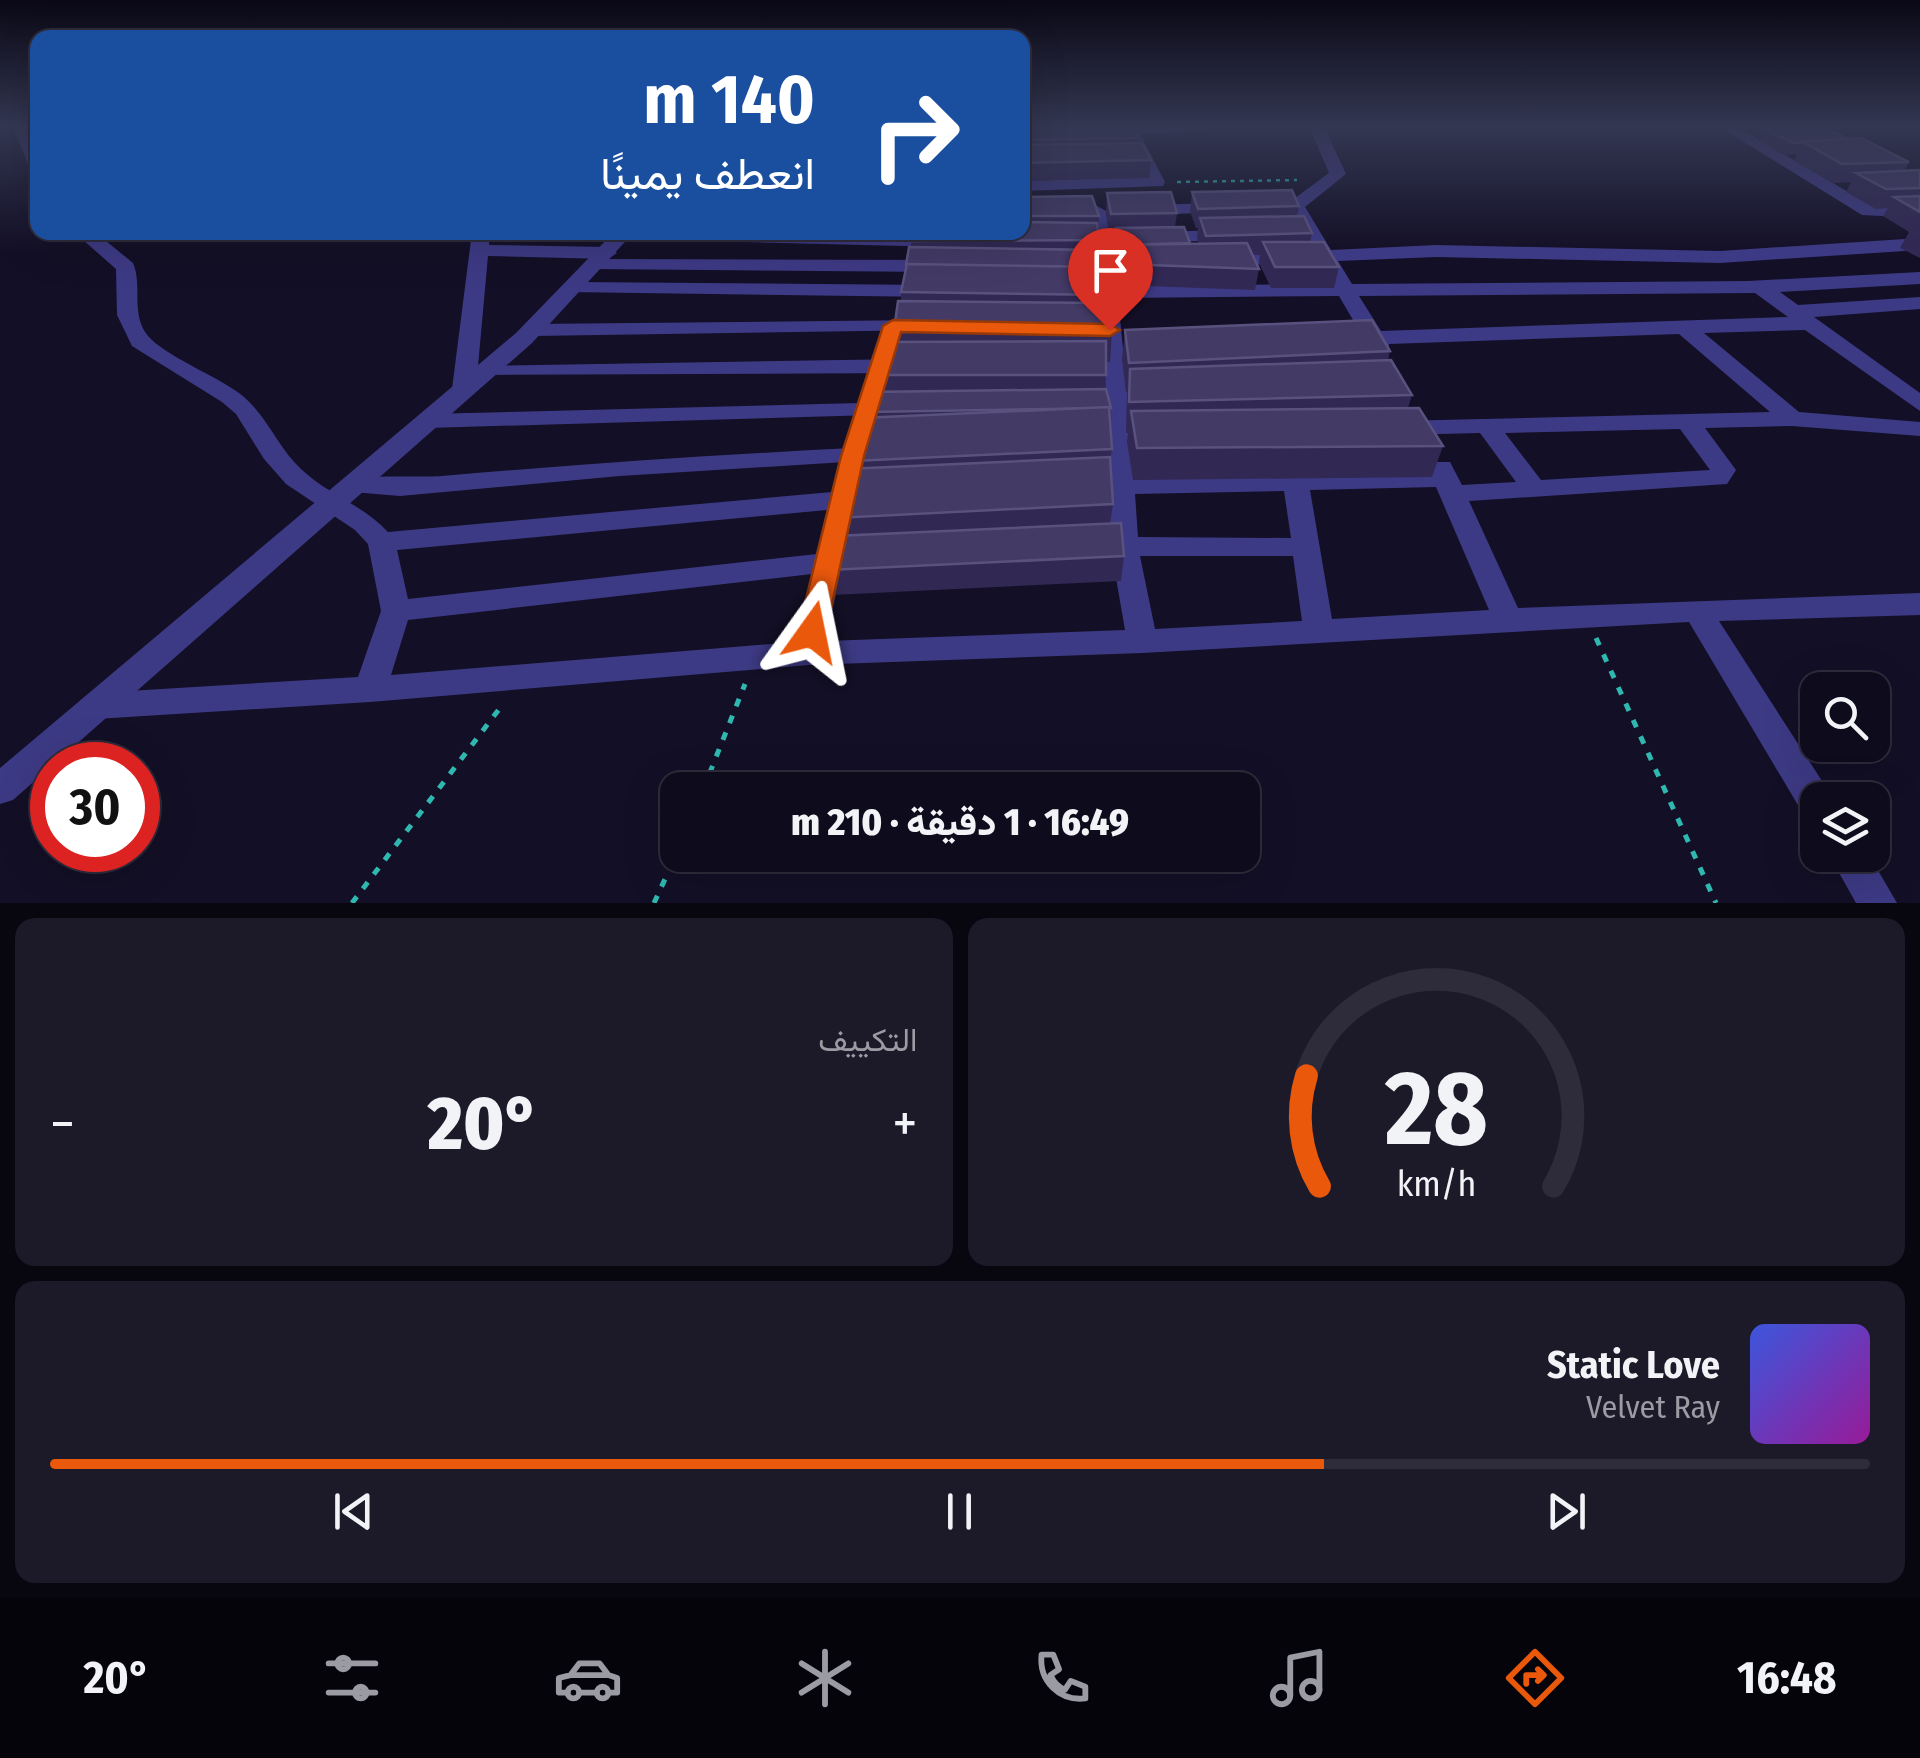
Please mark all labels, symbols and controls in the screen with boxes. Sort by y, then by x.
text: 140 m [643,58,815,142]
icon: right [850,70,980,200]
text: انعطف يمينًا [600,147,815,201]
pin [1068,228,1153,331]
icon: arrive [1083,243,1138,298]
position arrow [760,580,864,684]
map controls [1800,672,1890,872]
button: search [1800,672,1890,762]
speed limit sign: 30 [30,742,160,872]
button: layers [1800,782,1890,872]
text: 16:49 · 1 دقيقة · 210 m [791,799,1129,845]
text: التكييف [818,1021,918,1059]
text: 28 [1384,1047,1488,1172]
text: 20° [428,1079,540,1169]
text: − [50,1091,75,1157]
text: + [892,1091,917,1157]
text: km/h [1396,1163,1476,1205]
text: Static Love [1547,1342,1720,1388]
text: Velvet Ray [1586,1388,1720,1426]
icon: previous [326,1484,381,1539]
icon: pause [932,1484,987,1539]
icon: next [1539,1484,1594,1539]
icon: filters [317,1643,387,1713]
icon: car [553,1643,623,1713]
icon: climate [790,1643,860,1713]
icon: phone [1027,1643,1097,1713]
icon: music [1264,1643,1334,1713]
icon: directions [1500,1643,1570,1713]
text: 20° [83,1651,150,1705]
text: 16:48 [1737,1651,1837,1705]

